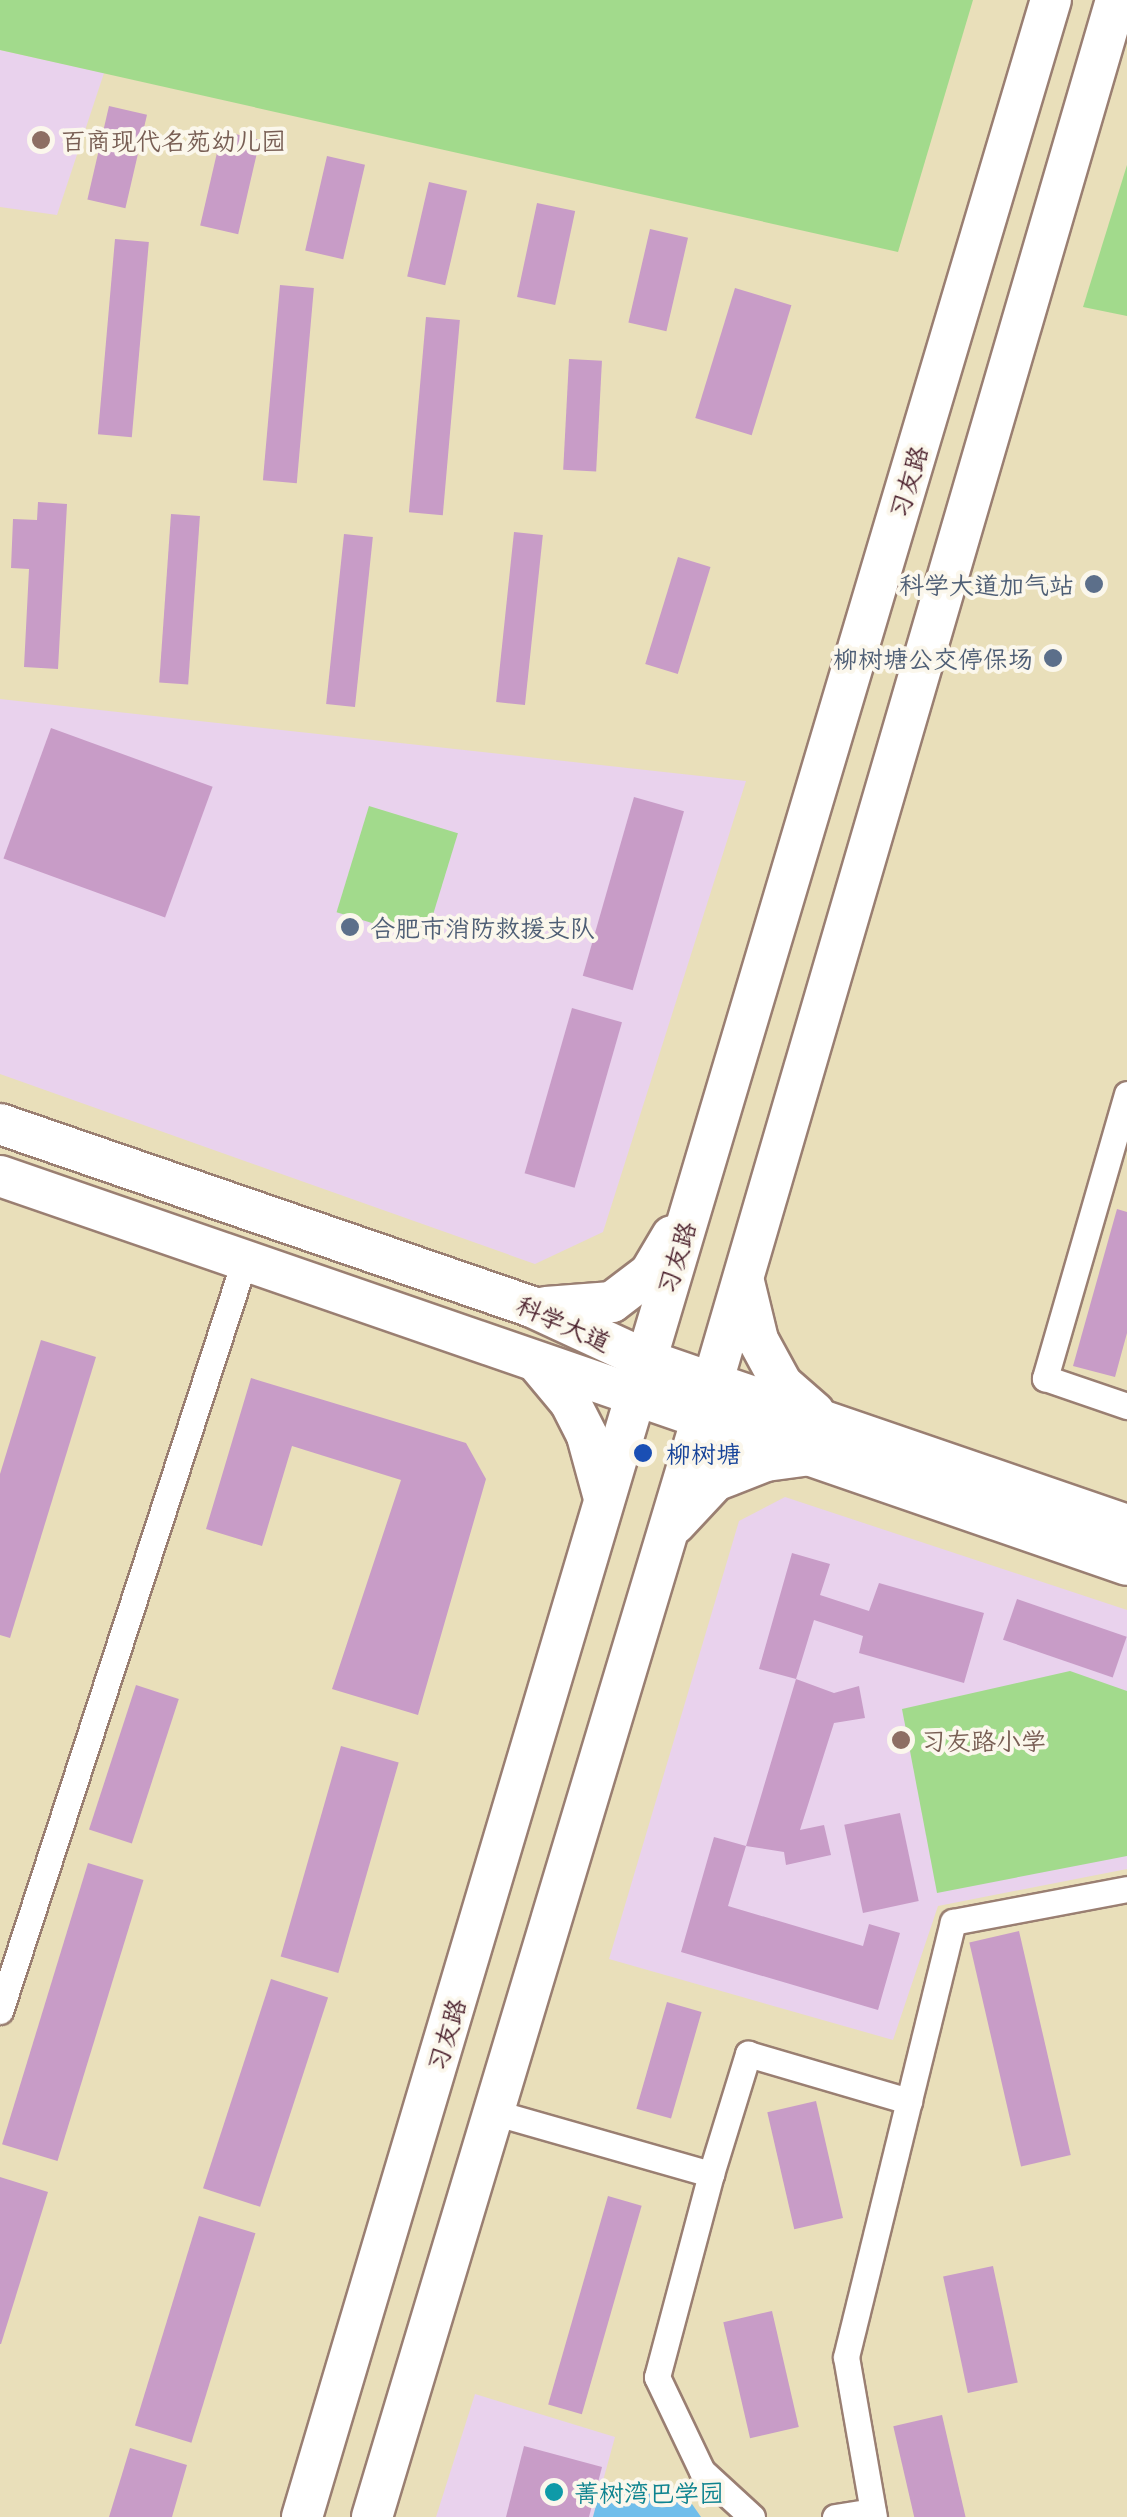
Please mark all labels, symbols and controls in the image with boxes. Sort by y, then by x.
place label: 百商现代名苑幼儿园 [61,125,286,155]
marker: 百商现代名苑幼儿园 [30,129,52,151]
street label: 习友路 [883,442,933,522]
place label: 科学大道加气站 [899,569,1074,599]
marker: 科学大道加气站 [1083,573,1105,595]
place label: 柳树塘公交停保场 [833,643,1033,673]
marker: 柳树塘公交停保场 [1042,647,1064,669]
place label: 合肥市消防救援支队 [370,912,595,942]
marker: 合肥市消防救援支队 [339,916,361,938]
street label: 习友路 [651,1218,701,1298]
street label: 科学大道 [512,1289,616,1357]
place label: 柳树塘 [666,1438,741,1468]
marker: 柳树塘 [630,1440,656,1466]
place label: 习友路小学 [921,1725,1046,1755]
marker: 习友路小学 [890,1729,912,1751]
street label: 习友路 [421,1995,471,2075]
place label: 菁树湾巴学园 [574,2477,724,2507]
marker: 菁树湾巴学园 [543,2481,565,2503]

